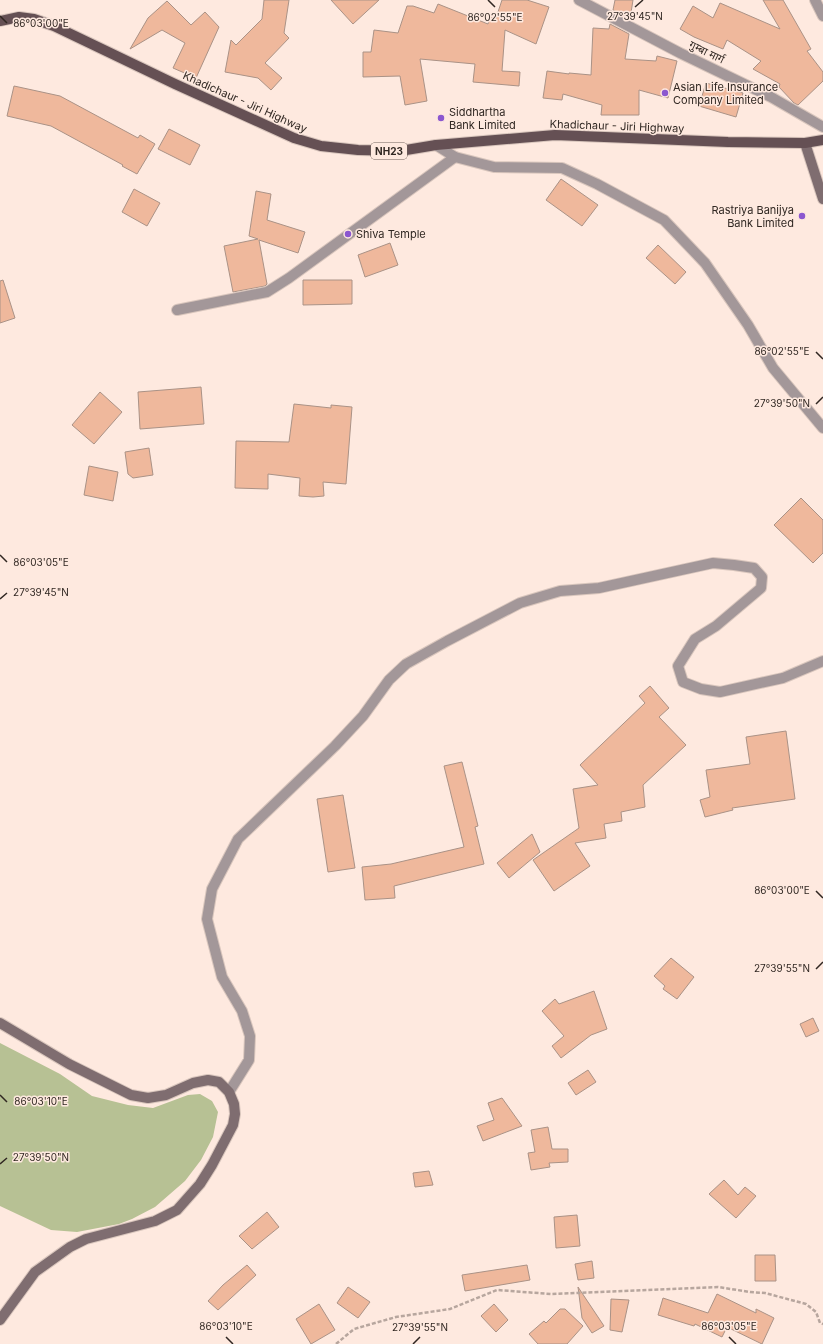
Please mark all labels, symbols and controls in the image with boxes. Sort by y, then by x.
text: 27°39'45"N [607,10,663,22]
text: 86°02'55"E [467,11,523,23]
text: 86°03'00"E [13,17,69,29]
street label: गुम्बा मार्ग [687,37,728,67]
street label: Khadichaur - Jiri Highway [181,68,309,136]
place label: Asian Life Insurance Company Limited [673,80,778,107]
marker: Asian Life Insurance Company Limited [660,88,670,98]
place label: Siddhartha Bank Limited [449,105,516,132]
marker: Siddhartha Bank Limited [436,113,446,123]
street label: Khadichaur - Jiri Highway [549,117,685,135]
road number: NH23 [371,143,407,159]
place label: Rastriya Banijya Bank Limited [712,203,794,230]
marker: Rastriya Banijya Bank Limited [797,211,807,221]
place label: Shiva Temple [356,227,426,241]
marker: Shiva Temple [343,229,353,239]
text: 86°02'55"E [754,345,810,357]
text: 27°39'50"N [754,397,810,409]
text: 86°03'05"E [13,556,69,568]
text: 27°39'45"N [13,586,69,598]
text: 86°03'00"E [754,884,810,896]
text: 27°39'55"N [754,962,810,974]
text: 86°03'10"E [14,1095,68,1107]
text: 27°39'50"N [13,1151,69,1163]
text: 86°03'10"E [199,1320,253,1332]
text: 86°03'05"E [701,1320,757,1332]
text: 27°39'55"N [392,1321,448,1333]

